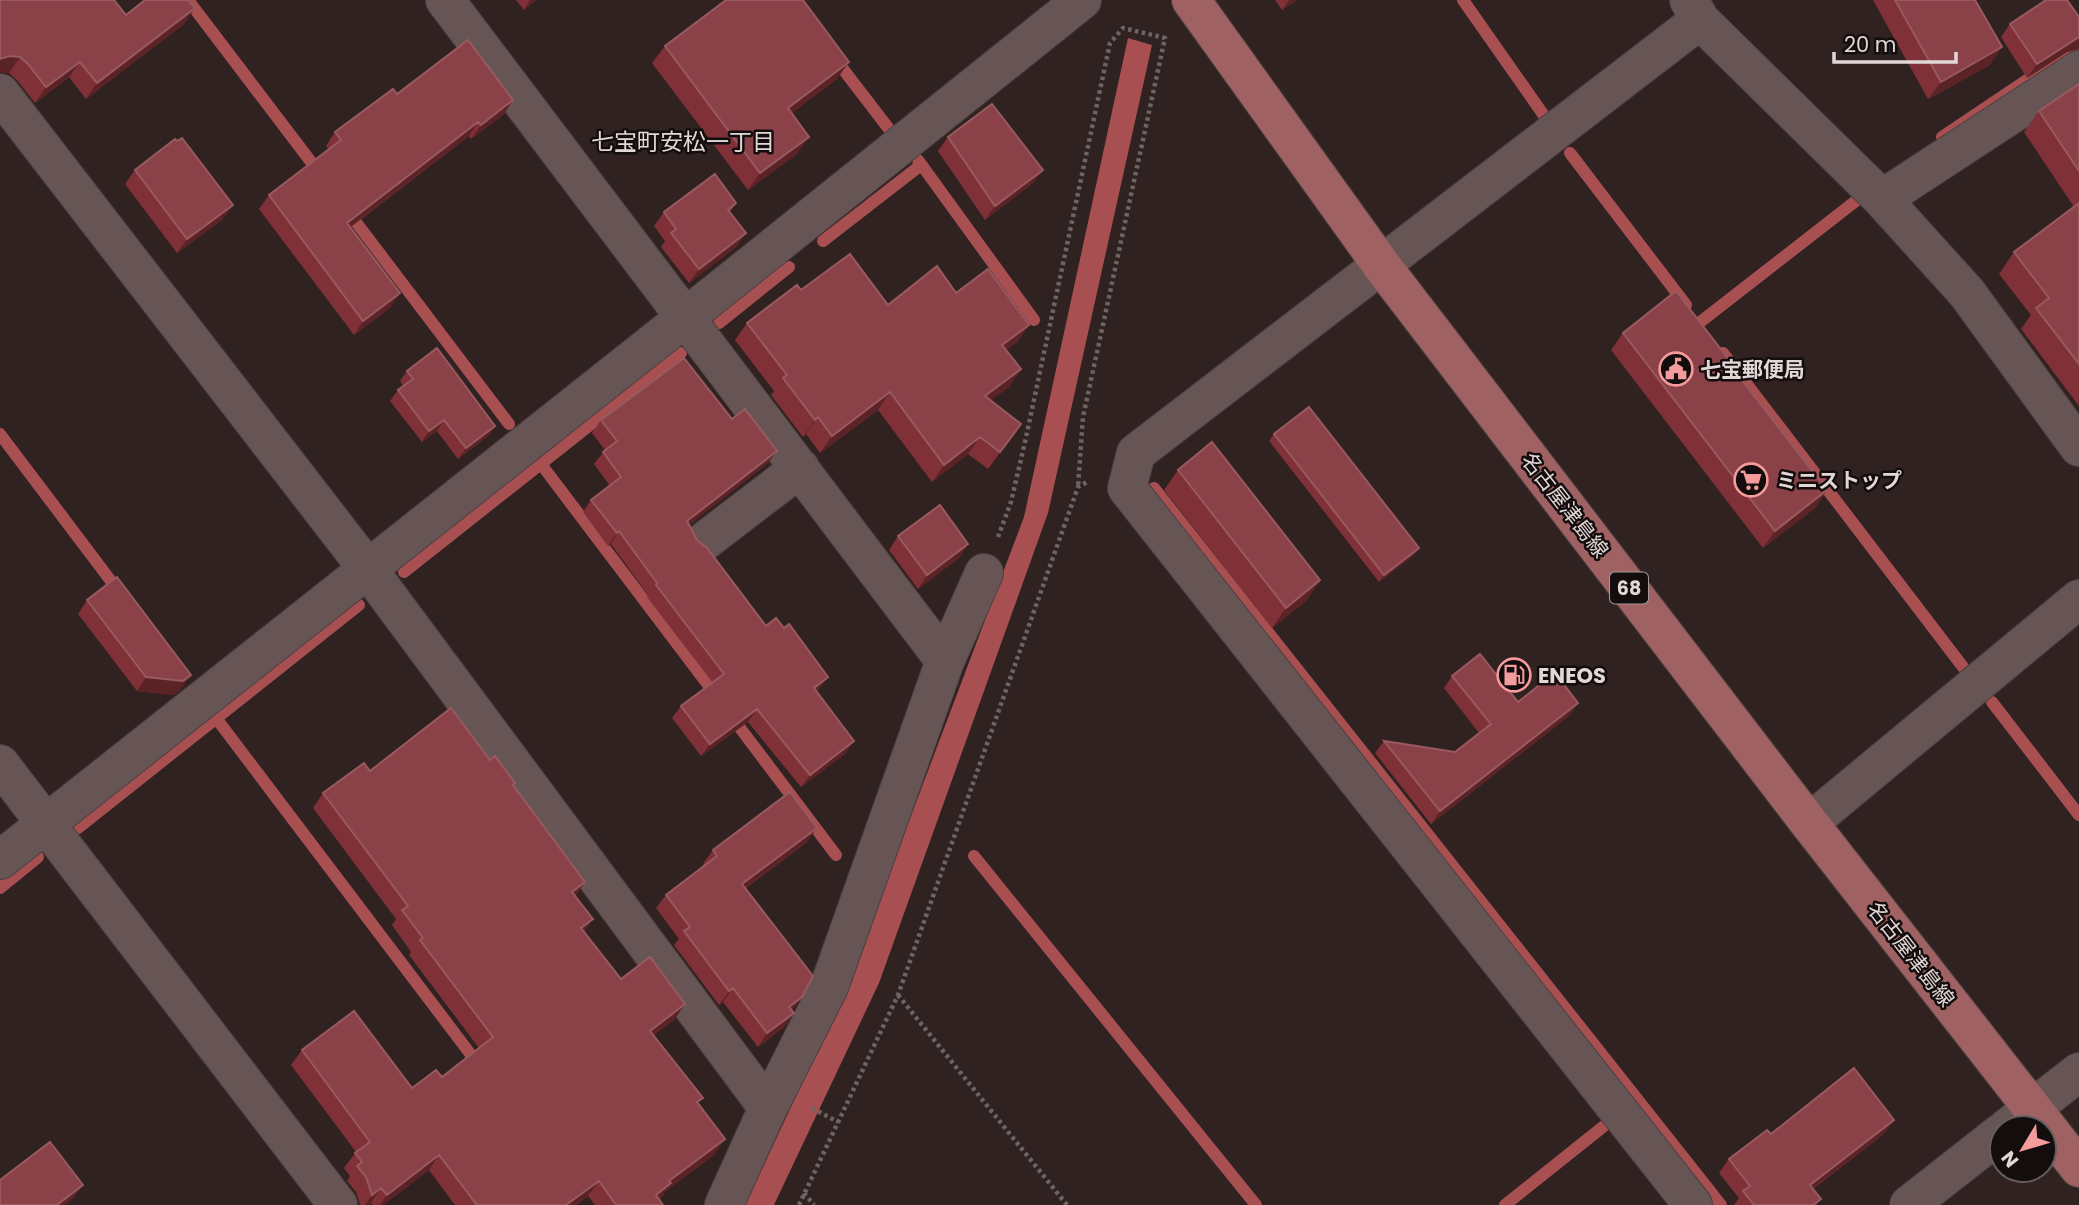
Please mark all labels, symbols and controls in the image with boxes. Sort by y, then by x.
scale bar [1834,21,1956,65]
text: 20 m [1844,30,1897,59]
district label: 七宝町安松一丁目 [591,126,775,158]
public building icon: 七宝郵便局 [1657,350,1695,388]
place label: 七宝郵便局 [1700,355,1805,384]
street label: 名古屋津島線 [1515,446,1615,564]
supermarket icon: ミニストップ [1732,461,1770,499]
place label: ミニストップ [1776,466,1902,495]
road number: 68 [1610,572,1648,604]
fuel station icon: ENEOS [1495,656,1533,694]
place label: ENEOS [1538,661,1606,690]
street label: 名古屋津島線 [1861,895,1961,1013]
north arrow [1988,1114,2058,1184]
text: N [1995,1145,2025,1173]

